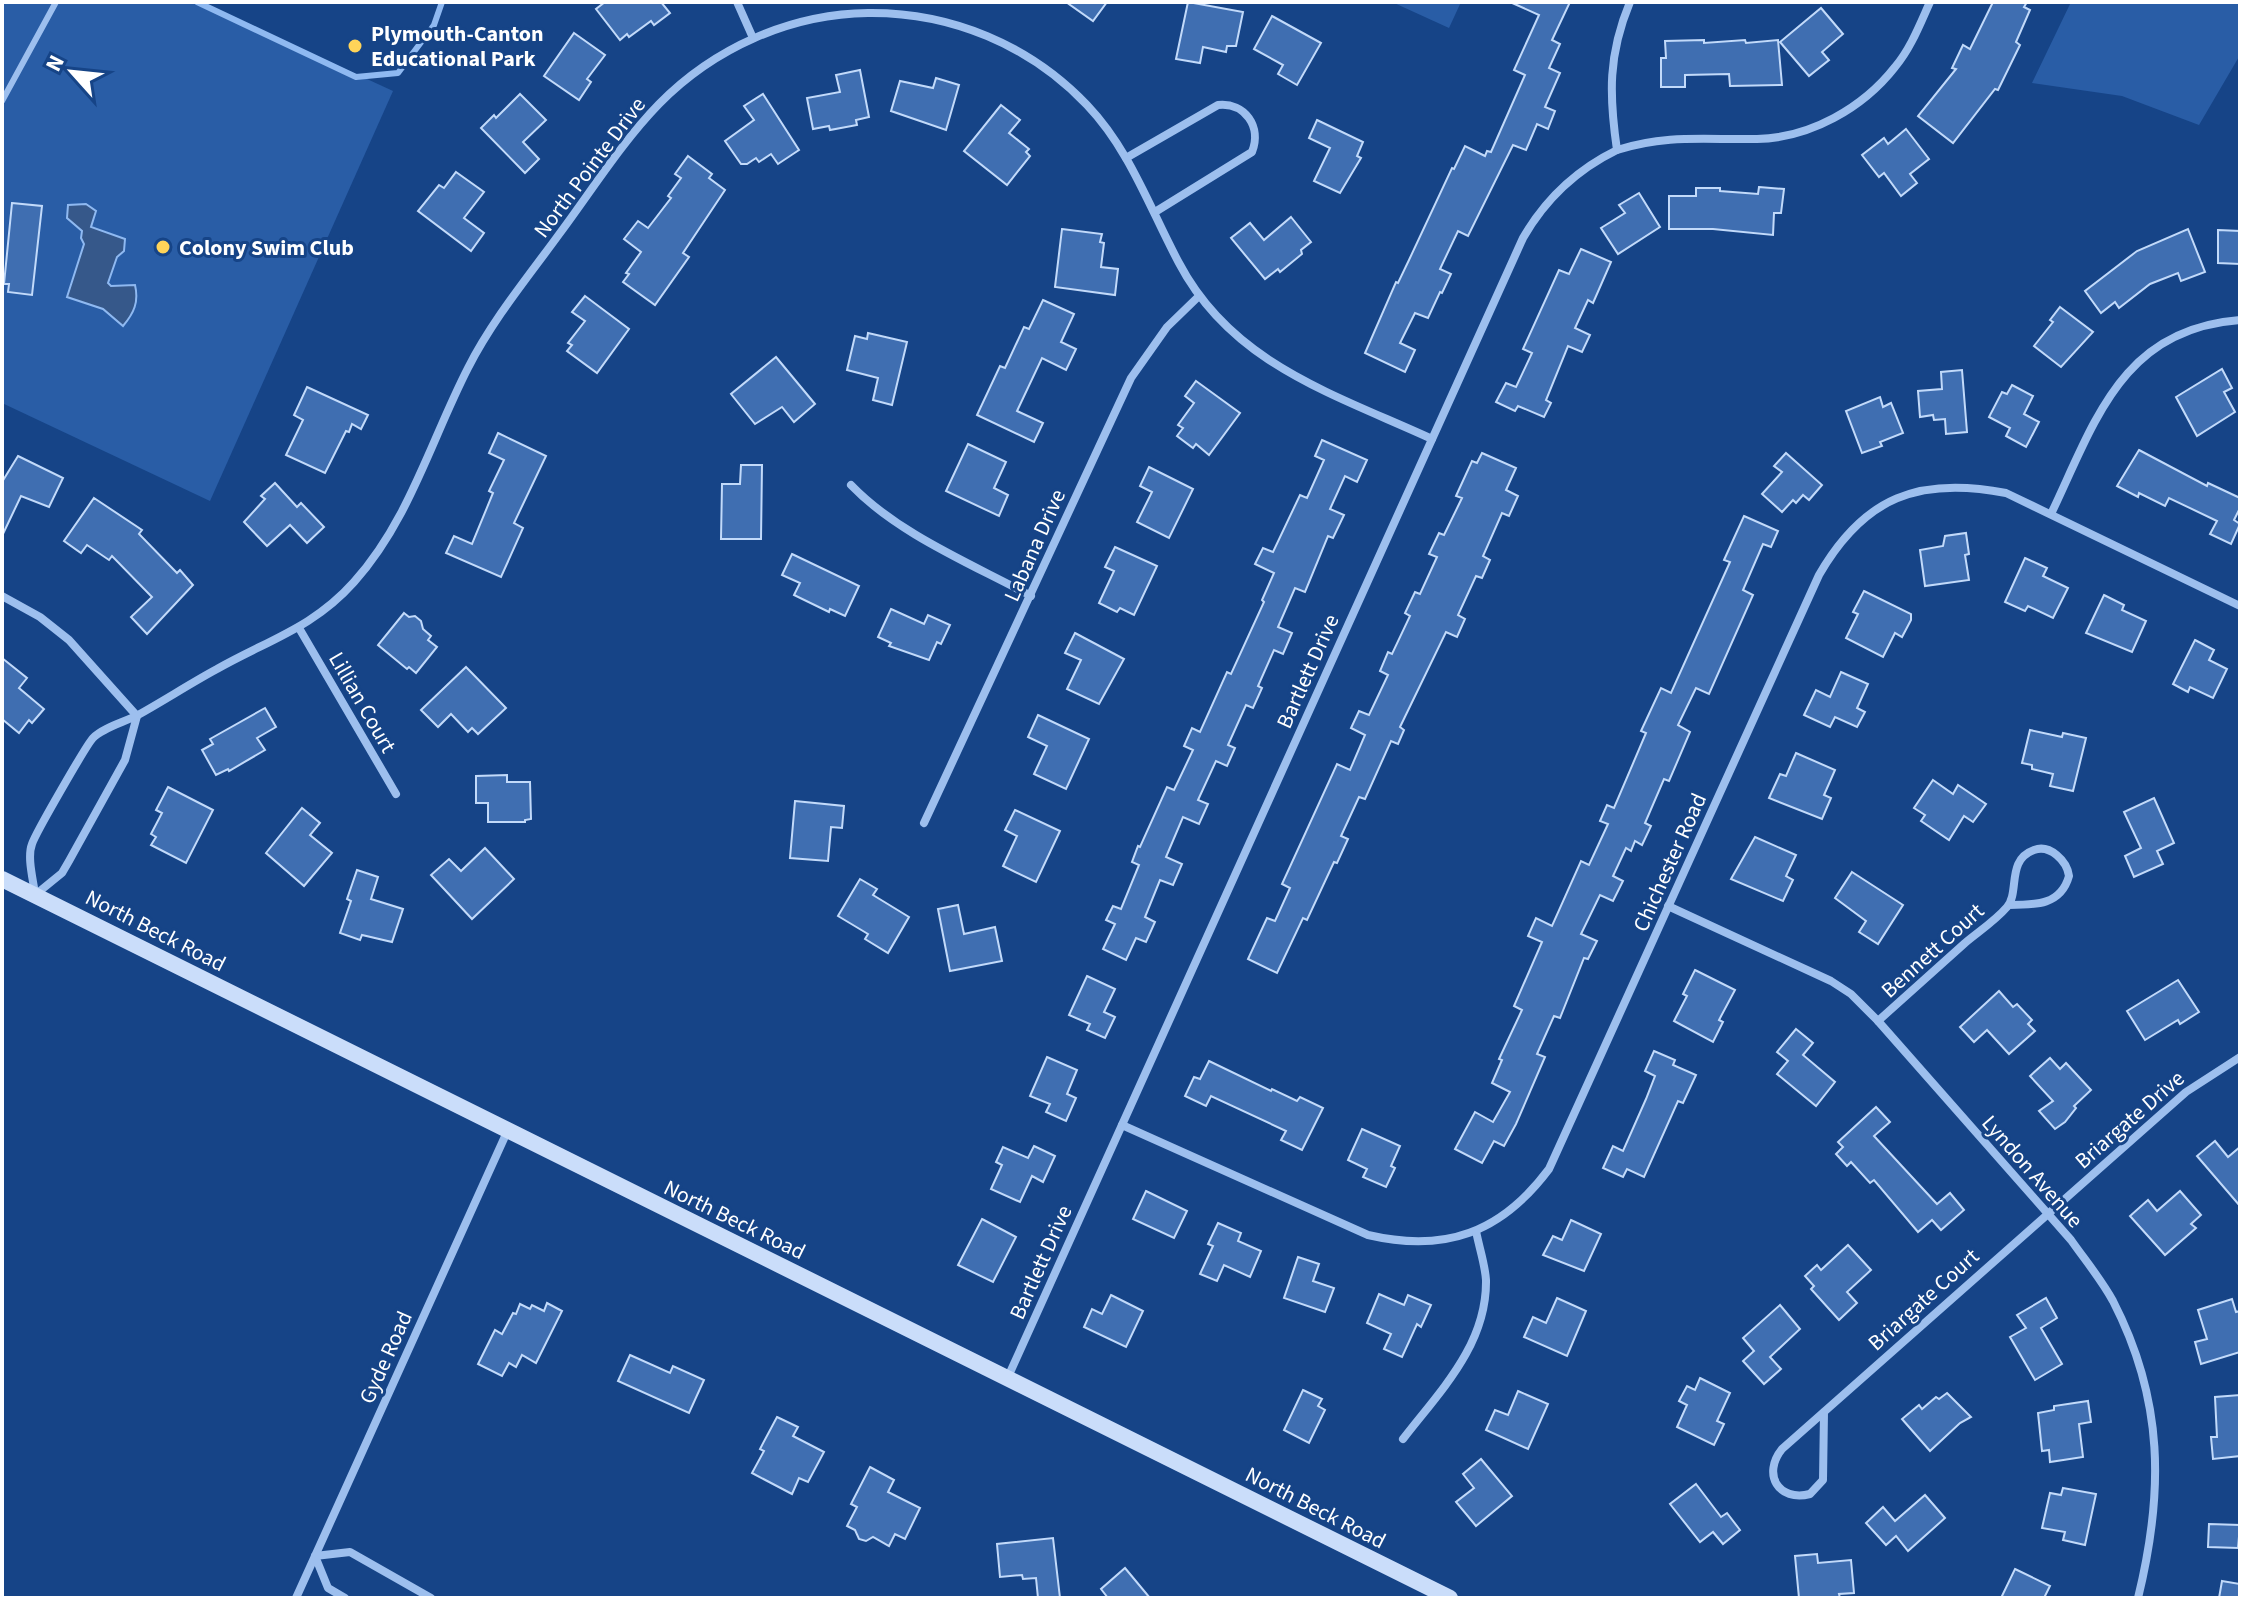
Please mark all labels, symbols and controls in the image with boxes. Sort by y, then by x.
place label: Plymouth-Canton Educational Park [371,18,544,75]
north arrow [32,32,112,112]
marker: Plymouth-Canton Educational Park [346,37,364,55]
text: N [37,50,73,77]
street label: North Pointe Drive [526,90,653,245]
place label: Colony Swim Club [179,232,354,264]
marker: Colony Swim Club [154,238,172,256]
street label: Labana Drive [996,484,1074,607]
street label: Bartlett Drive [1269,609,1347,734]
street label: Lillian Court [320,646,404,759]
street label: Chichester Road [1625,788,1715,937]
street label: North Beck Road [80,882,231,980]
street label: Bennett Court [1874,895,1992,1006]
street label: Briargate Drive [2068,1063,2192,1176]
street label: Lyndon Avenue [1974,1108,2090,1235]
street label: North Beck Road [658,1172,811,1268]
street label: Bartlett Drive [1002,1200,1080,1325]
street label: Briargate Court [1861,1241,1987,1358]
street label: Gyde Road [351,1306,421,1409]
street label: North Beck Road [1240,1459,1391,1557]

